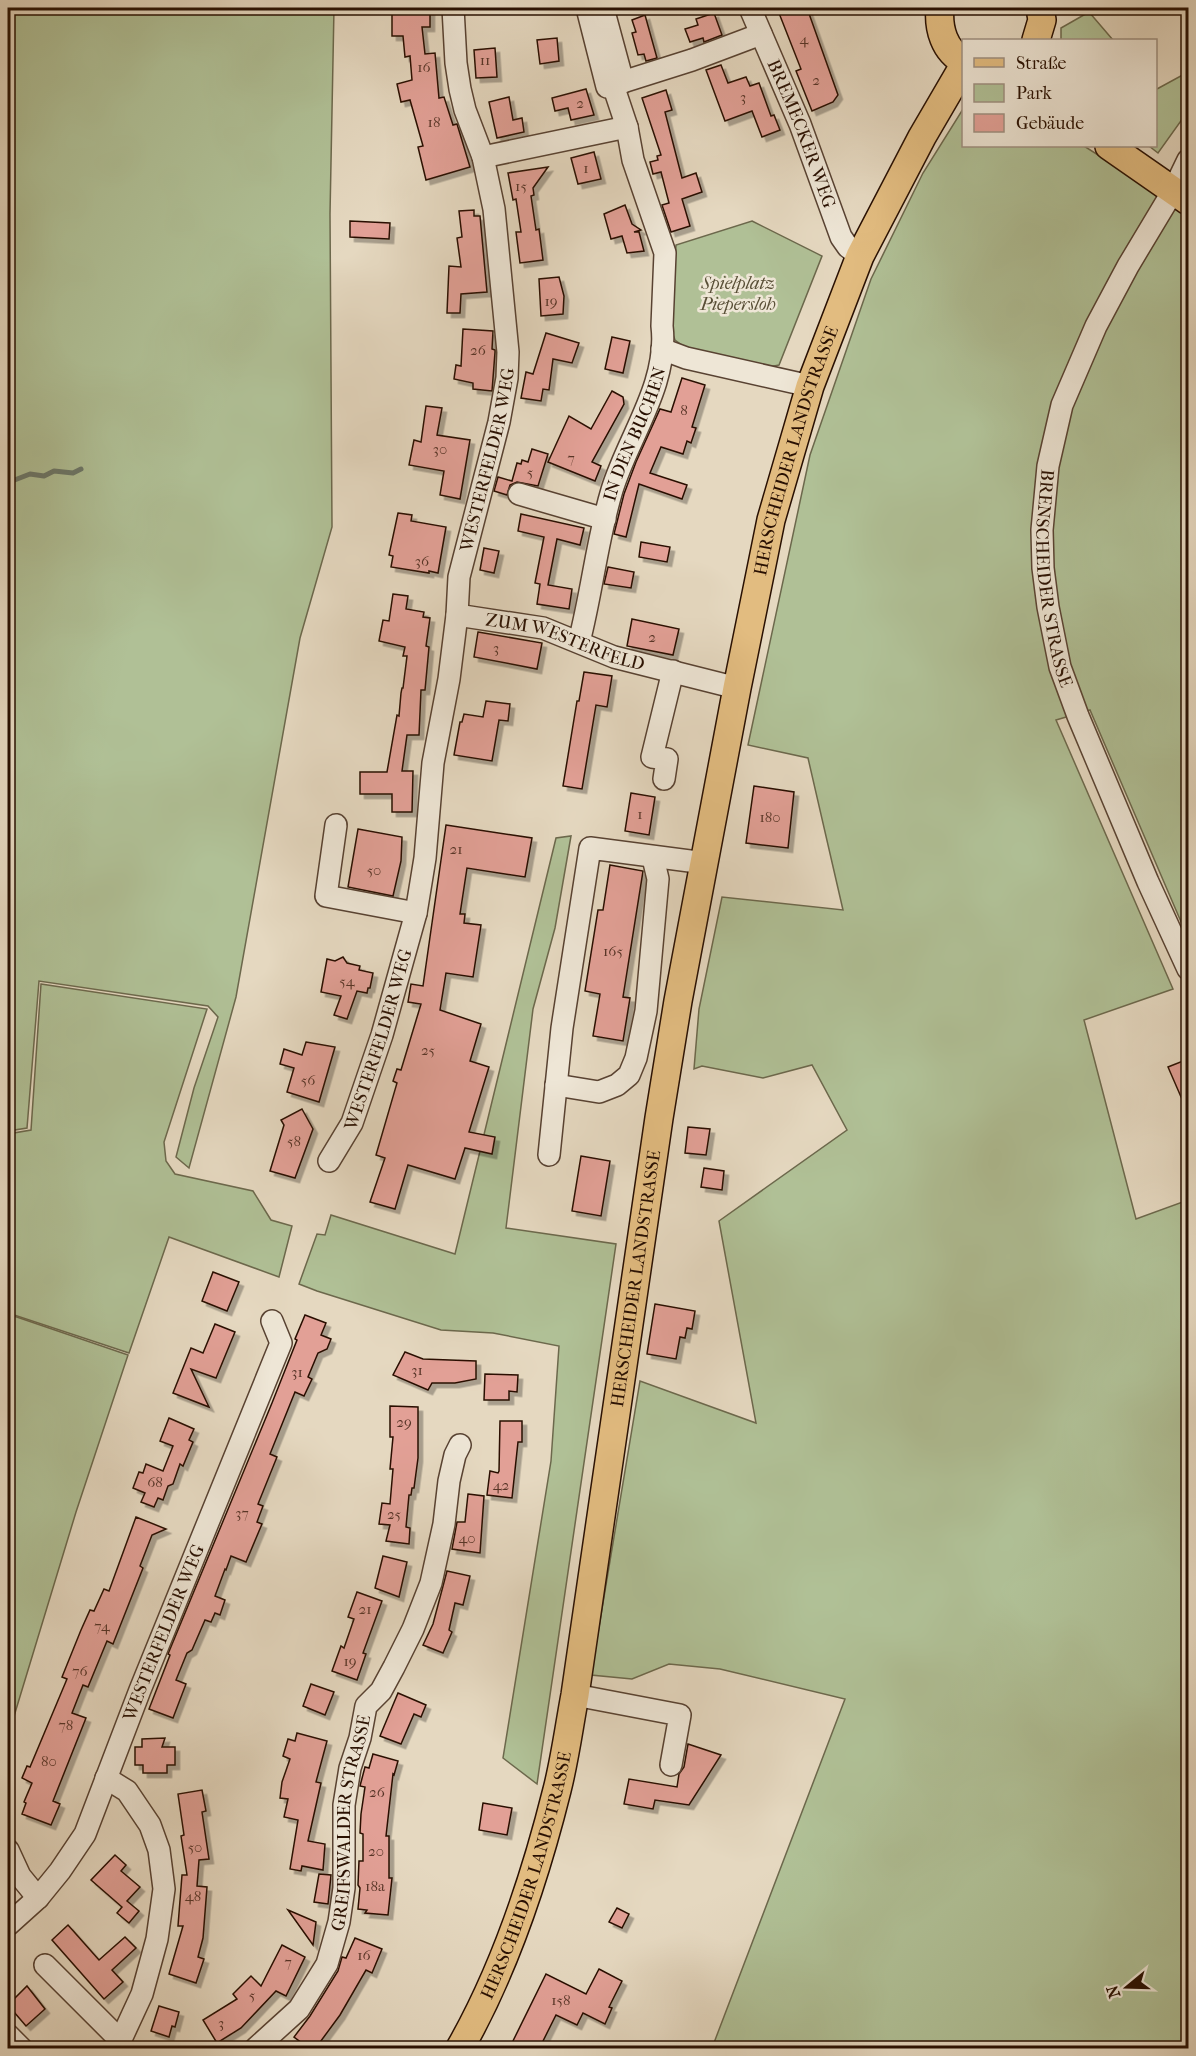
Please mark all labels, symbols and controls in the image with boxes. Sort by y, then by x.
house number: 4 [800,30,810,48]
legend [962,39,1157,147]
house number: 11 [480,51,490,69]
text: Straße [1016,53,1067,74]
street label: BREMECKER WEG [763,57,840,211]
house number: 16 [417,58,432,76]
house number: 2 [812,71,820,89]
text: Park [1016,83,1053,104]
house number: 3 [740,88,746,106]
house number: 2 [576,94,584,112]
house number: 18 [428,113,440,131]
text: Gebäude [1016,113,1084,134]
house number: 1 [583,159,589,177]
house number: 15 [515,177,527,195]
park label: Spielplatz Piepersloh [699,273,776,315]
house number: 19 [544,292,558,310]
street label: HERSCHEIDER LANDSTRASSE [750,323,843,578]
house number: 26 [470,341,487,359]
street label: IN DEN BUCHEN [599,364,671,504]
street label: WESTERFELDER WEG [456,367,518,555]
house number: 8 [680,401,688,419]
house number: 30 [433,440,447,458]
house number: 7 [567,449,575,467]
house number: 5 [527,463,533,481]
street label: BRENSCHEIDER STRASSE [1031,468,1077,690]
house number: 36 [415,552,430,570]
street label: ZUM WESTERFELD [484,609,647,675]
house number: 2 [648,628,656,646]
house number: 3 [493,639,499,657]
house number: 1 [637,805,643,823]
house number: 180 [759,808,781,826]
house number: 21 [449,840,463,858]
house number: 50 [367,861,381,879]
house number: 165 [603,942,623,960]
street label: WESTERFELDER WEG [340,946,417,1134]
house number: 54 [339,972,356,990]
house number: 25 [421,1041,435,1059]
house number: 56 [301,1071,316,1089]
house number: 58 [287,1132,301,1150]
street label: HERSCHEIDER LANDSTRASSE [607,1149,665,1409]
house number: 31 [411,1361,423,1379]
house number: 31 [291,1363,303,1381]
house number: 29 [396,1413,412,1431]
house number: 68 [147,1473,163,1491]
house number: 42 [493,1476,510,1494]
house number: 37 [235,1504,249,1522]
house number: 25 [387,1505,401,1523]
house number: 40 [458,1529,476,1547]
street label: WESTERFELDER WEG [119,1541,209,1725]
house number: 21 [358,1600,372,1618]
house number: 74 [94,1617,111,1635]
house number: 19 [343,1652,357,1670]
house number: 76 [72,1662,89,1680]
street label: GREIFSWALDER STRASSE [327,1713,375,1934]
house number: 78 [59,1716,73,1734]
street label: HERSCHEIDER LANDSTRASSE [477,1750,576,2003]
house number: 80 [41,1752,57,1770]
house number: 26 [369,1783,386,1801]
house number: 50 [188,1838,202,1856]
house number: 20 [368,1842,384,1860]
house number: 18a [365,1877,386,1895]
house number: 48 [185,1887,201,1905]
house number: 16 [357,1946,372,1964]
house number: 7 [284,1953,292,1971]
north arrow [1097,1957,1157,2017]
text: N [1102,1982,1124,2001]
house number: 5 [249,1986,255,2004]
house number: 158 [551,1991,571,2009]
house number: 3 [218,2014,224,2032]

